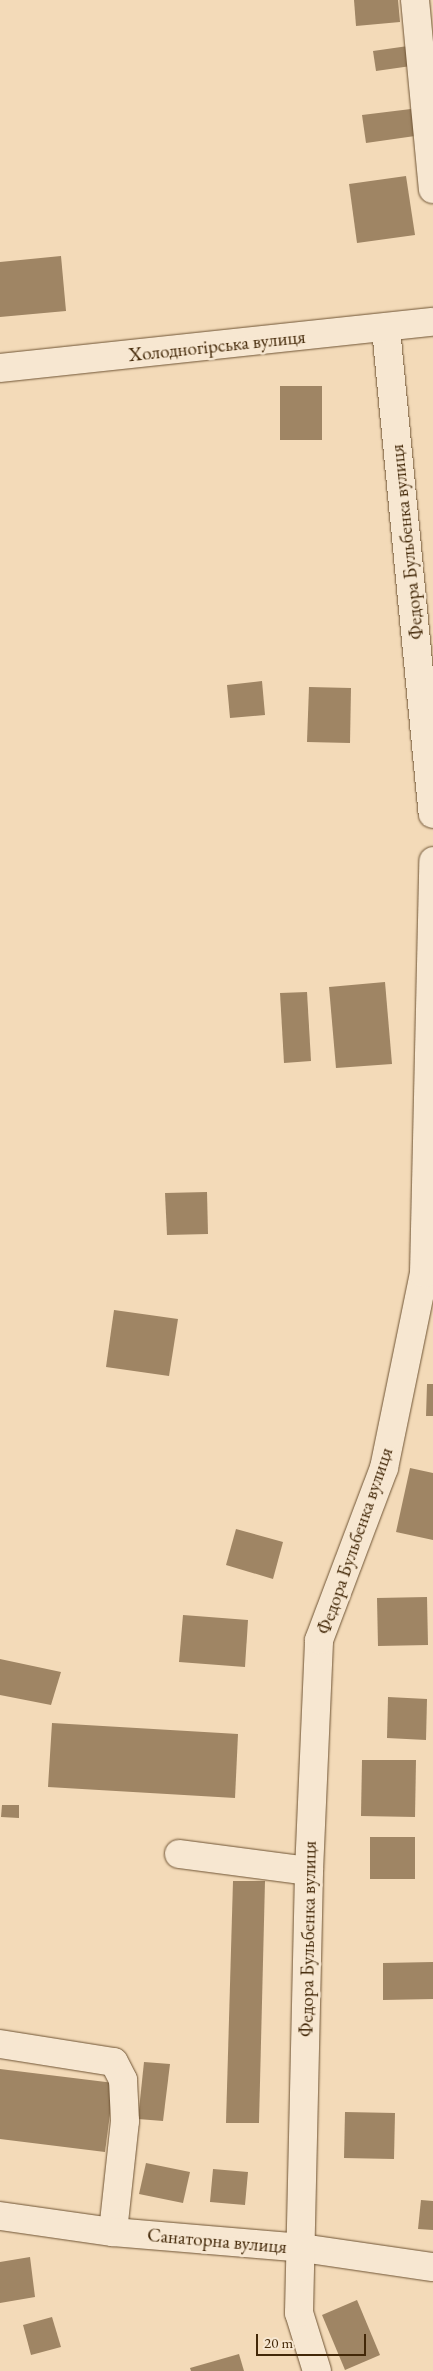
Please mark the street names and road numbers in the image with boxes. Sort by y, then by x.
street label: Холодногірська вулиця [127,325,307,367]
street label: Федора Бульбенка вулиця [385,443,429,641]
street label: Федора Бульбенка вулиця [312,1445,398,1637]
street label: Федора Бульбенка вулиця [295,1841,321,2037]
street label: Санаторна вулиця [146,2224,288,2258]

